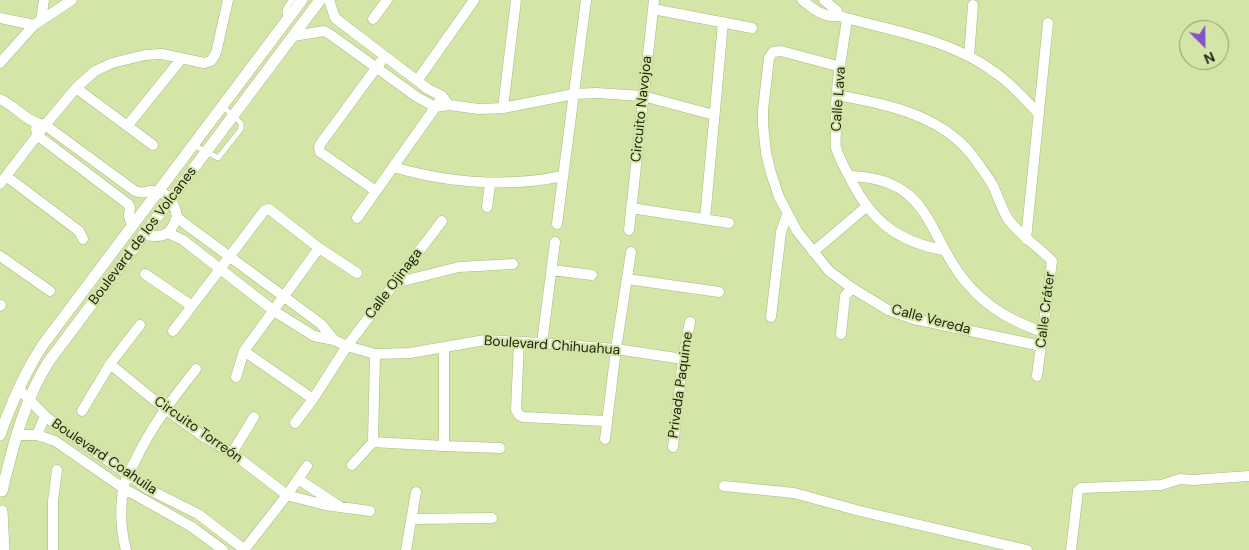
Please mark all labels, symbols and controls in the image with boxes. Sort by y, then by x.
north arrow [1179,20,1229,70]
text: N [1201,48,1218,68]
street label: Circuito Navojoa [628,55,656,163]
street label: Calle Lava [828,66,850,132]
street label: Boulevard de los Volcanes [86,164,200,308]
street label: Calle Ojinaga [362,245,426,323]
street label: Calle Cráter [1033,271,1059,349]
street label: Calle Vereda [890,301,972,339]
street label: Privada Paquime [665,331,697,439]
street label: Boulevard Chihuahua [483,333,621,359]
street label: Circuito Torreón [150,393,246,467]
street label: Boulevard Coahuila [48,415,160,499]

